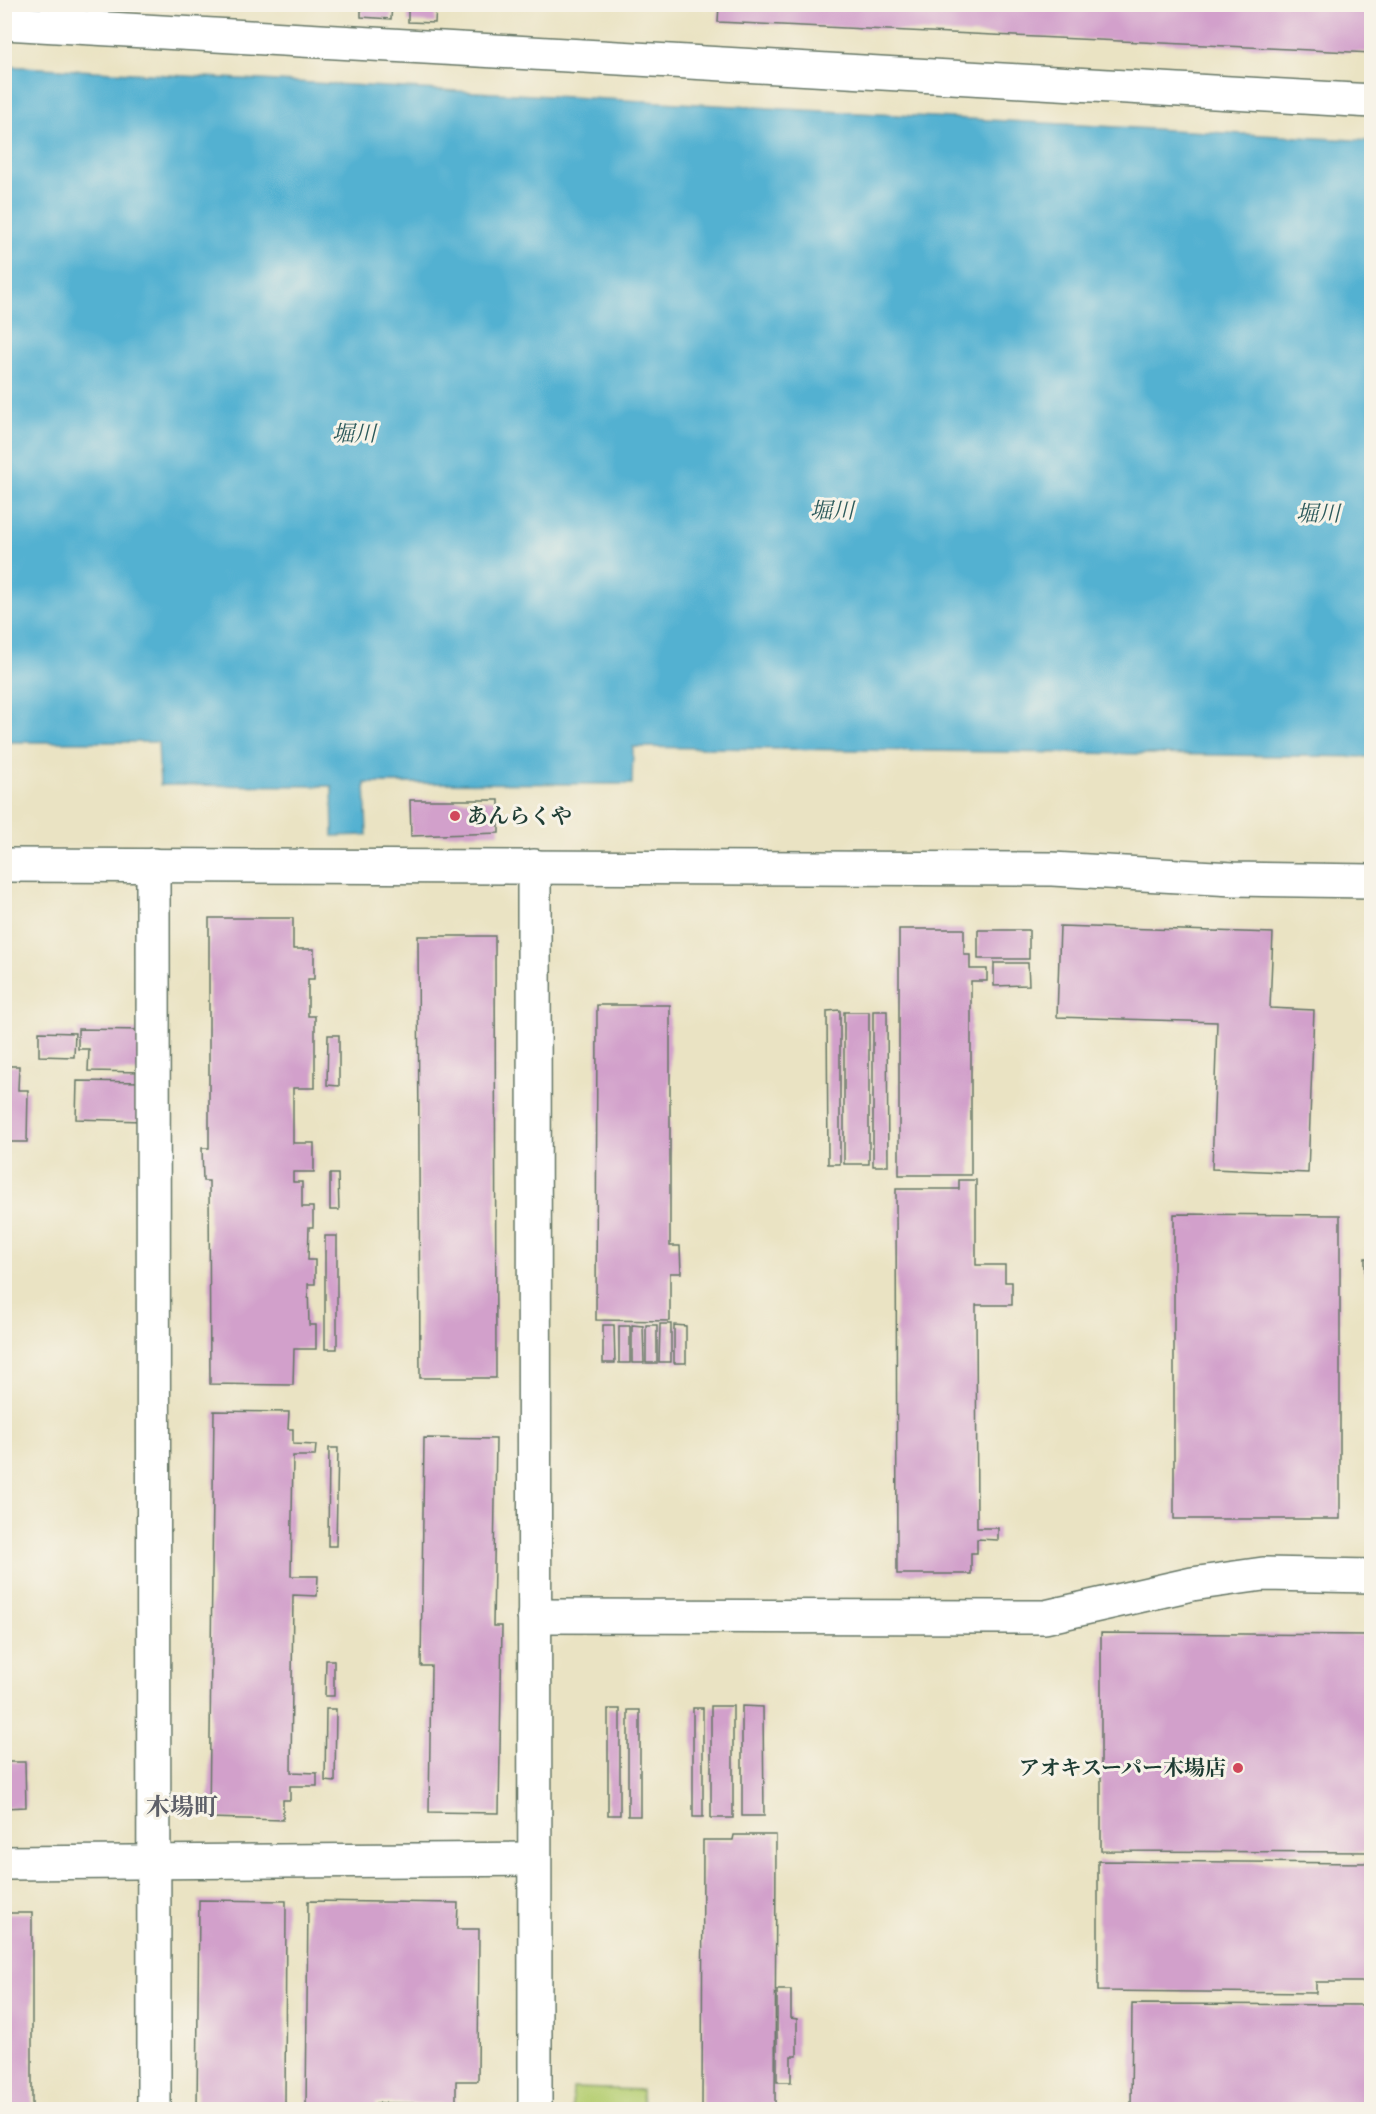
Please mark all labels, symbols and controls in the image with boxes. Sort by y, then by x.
water label: 堀川 [332,420,378,448]
water label: 堀川 [810,497,856,525]
water label: 堀川 [1296,500,1342,528]
place label: あんらくや [467,803,572,830]
marker: あんらくや [448,809,462,823]
place label: アオキスーパー木場店 [1019,1755,1226,1782]
marker: アオキスーパー木場店 [1231,1761,1245,1775]
district label: 木場町 [146,1792,218,1823]

